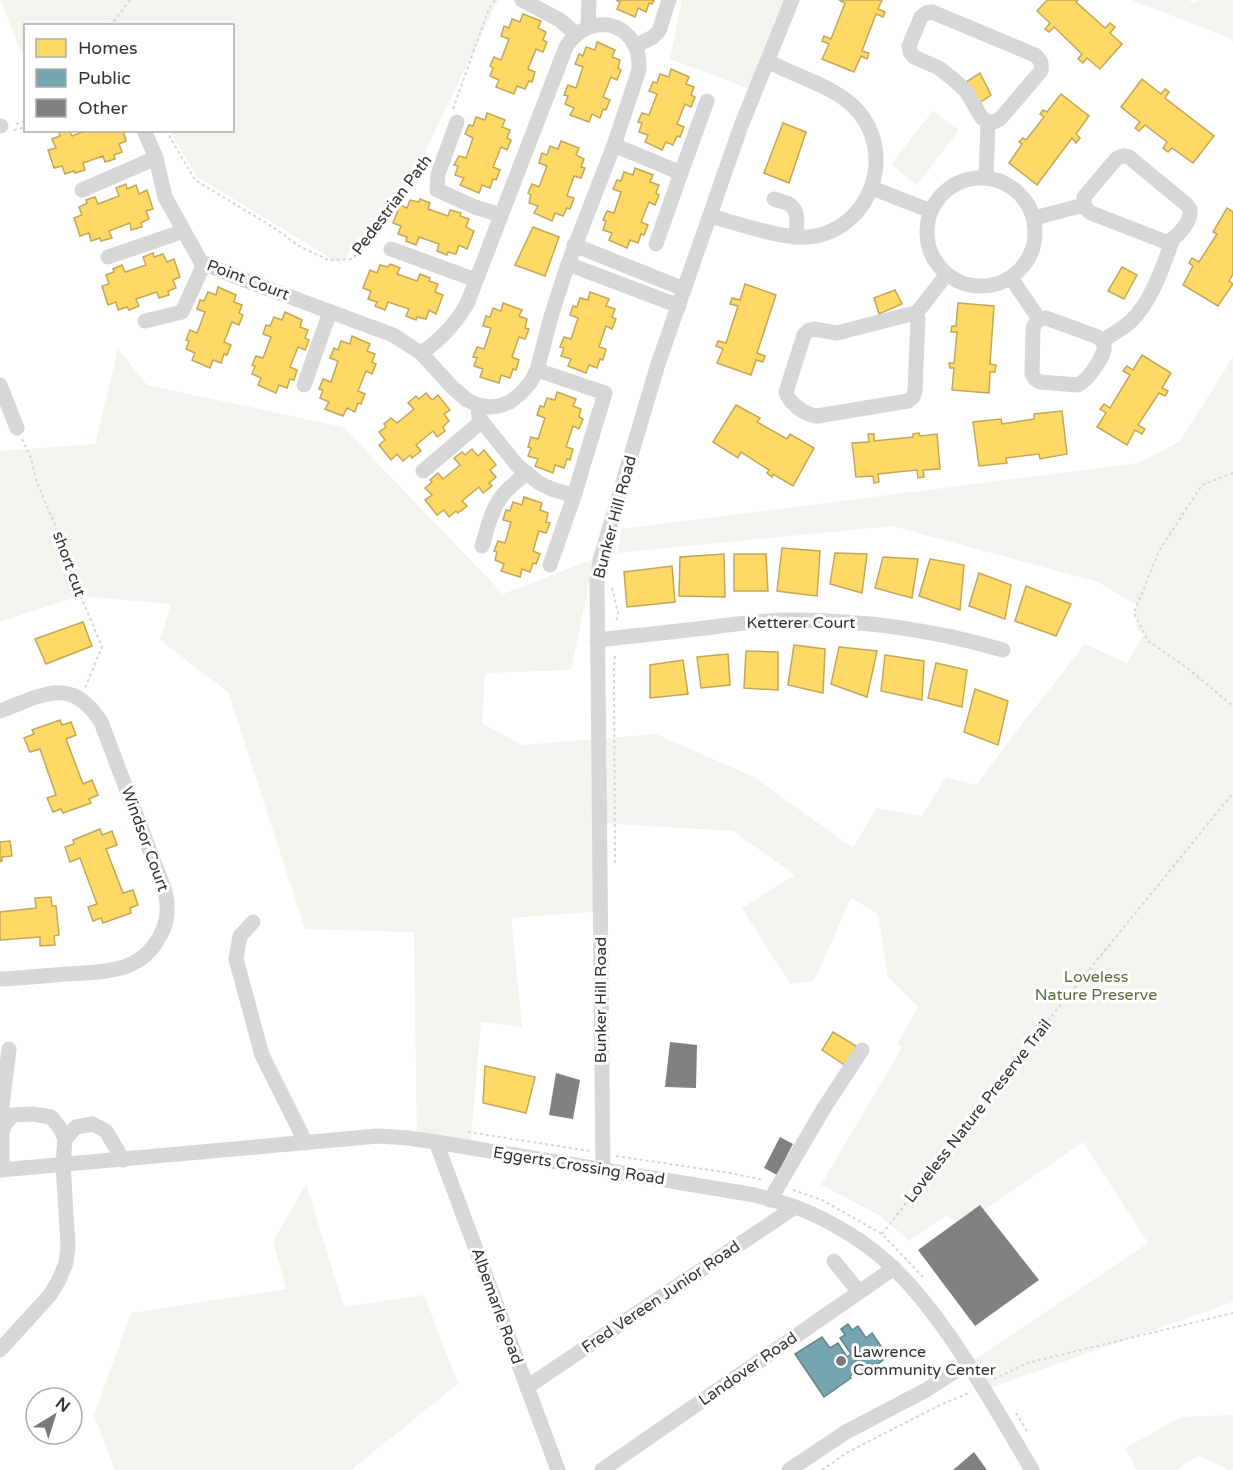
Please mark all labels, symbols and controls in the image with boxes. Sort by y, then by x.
legend [24,24,234,132]
text: Homes [78,37,138,59]
text: Public [78,67,131,89]
text: Other [78,97,128,119]
street label: Pedestrian Path [348,151,436,259]
street label: Point Court [204,255,292,305]
street label: Bunker Hill Road [589,453,641,581]
street label: short cut [48,529,90,599]
street label: Ketterer Court [747,613,855,633]
street label: Windsor Court [117,784,173,894]
street label: Bunker Hill Road [591,937,611,1063]
park label: Loveless Nature Preserve [1035,967,1157,1005]
street label: Loveless Nature Preserve Trail [900,1015,1056,1207]
street label: Eggerts Crossing Road [492,1143,666,1189]
street label: Fred Vereen Junior Road [578,1236,744,1358]
street label: Albemarle Road [467,1245,527,1367]
street label: Landover Road [695,1328,801,1410]
place label: Lawrence Community Center [853,1342,997,1380]
marker: Lawrence Community Center [834,1354,848,1368]
north arrow [24,1386,84,1446]
text: N [51,1393,74,1417]

